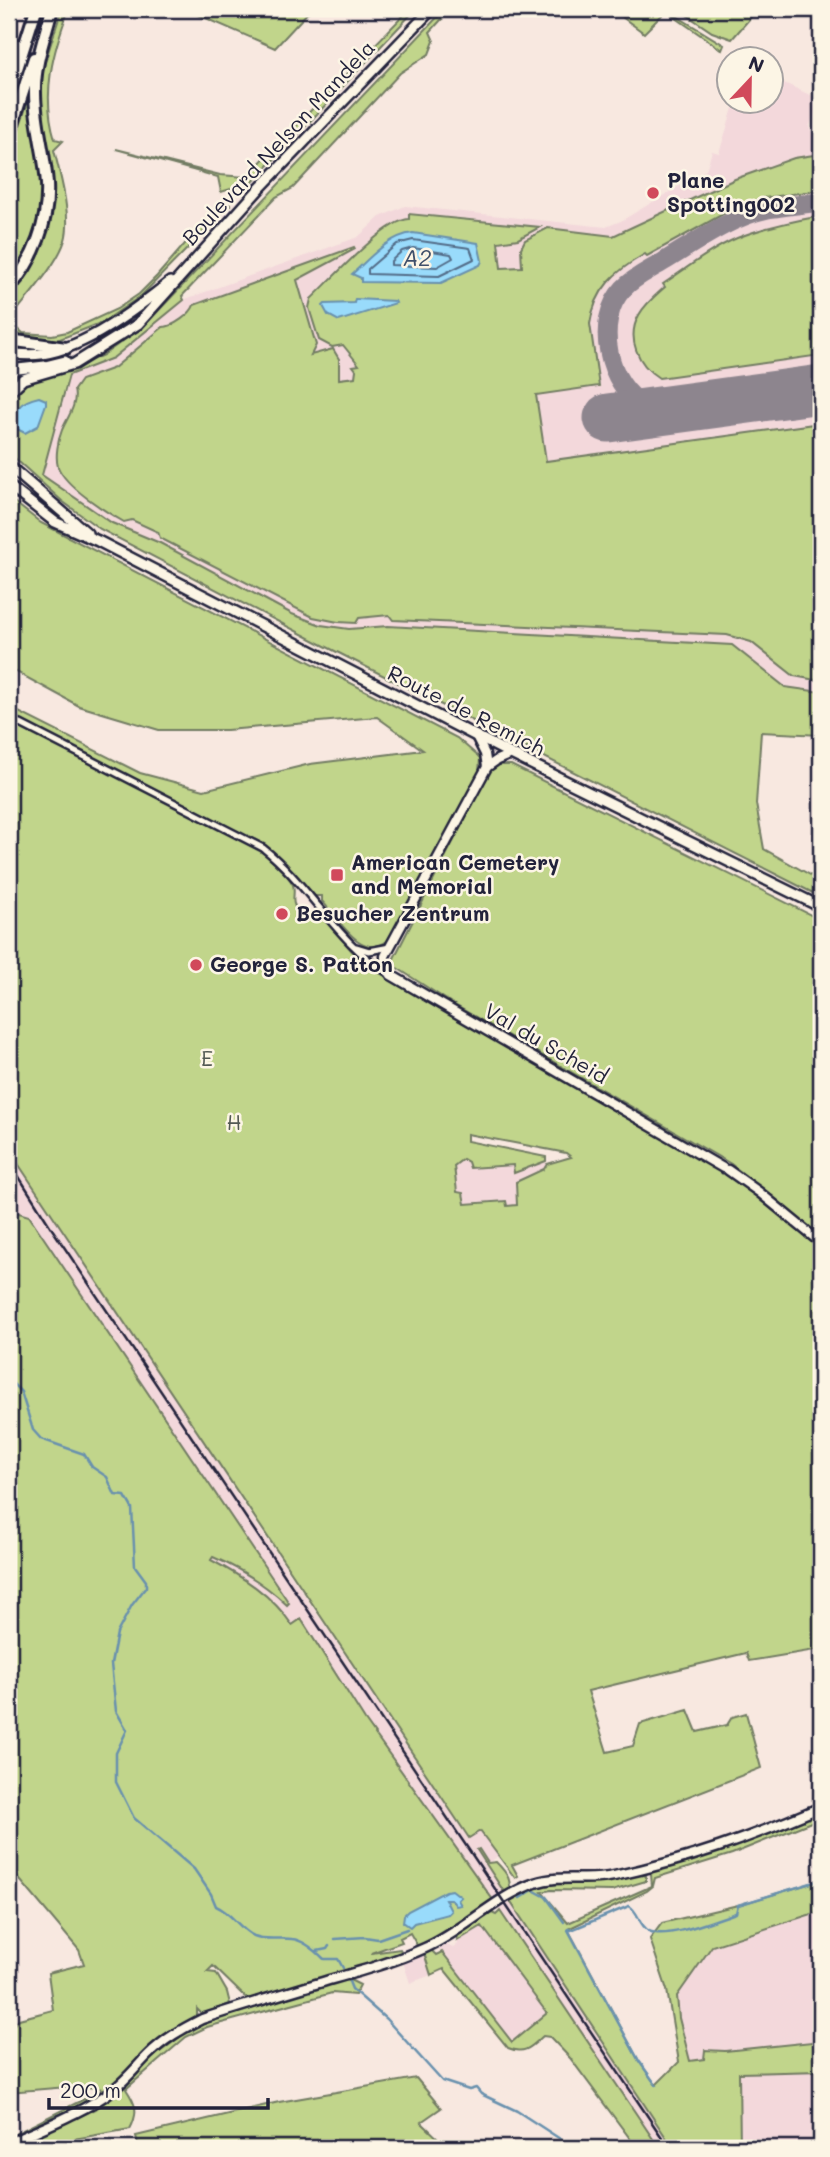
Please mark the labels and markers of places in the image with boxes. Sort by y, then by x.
place label: Plane Spotting002 [667,166,795,217]
marker: Plane Spotting002 [645,185,661,201]
place label: American Cemetery and Memorial [351,848,559,899]
marker: American Cemetery and Memorial [329,867,345,883]
place label: Besucher Zentrum [296,899,490,926]
marker: Besucher Zentrum [274,906,290,922]
place label: George S. Patton [210,950,393,977]
marker: George S. Patton [188,957,204,973]

